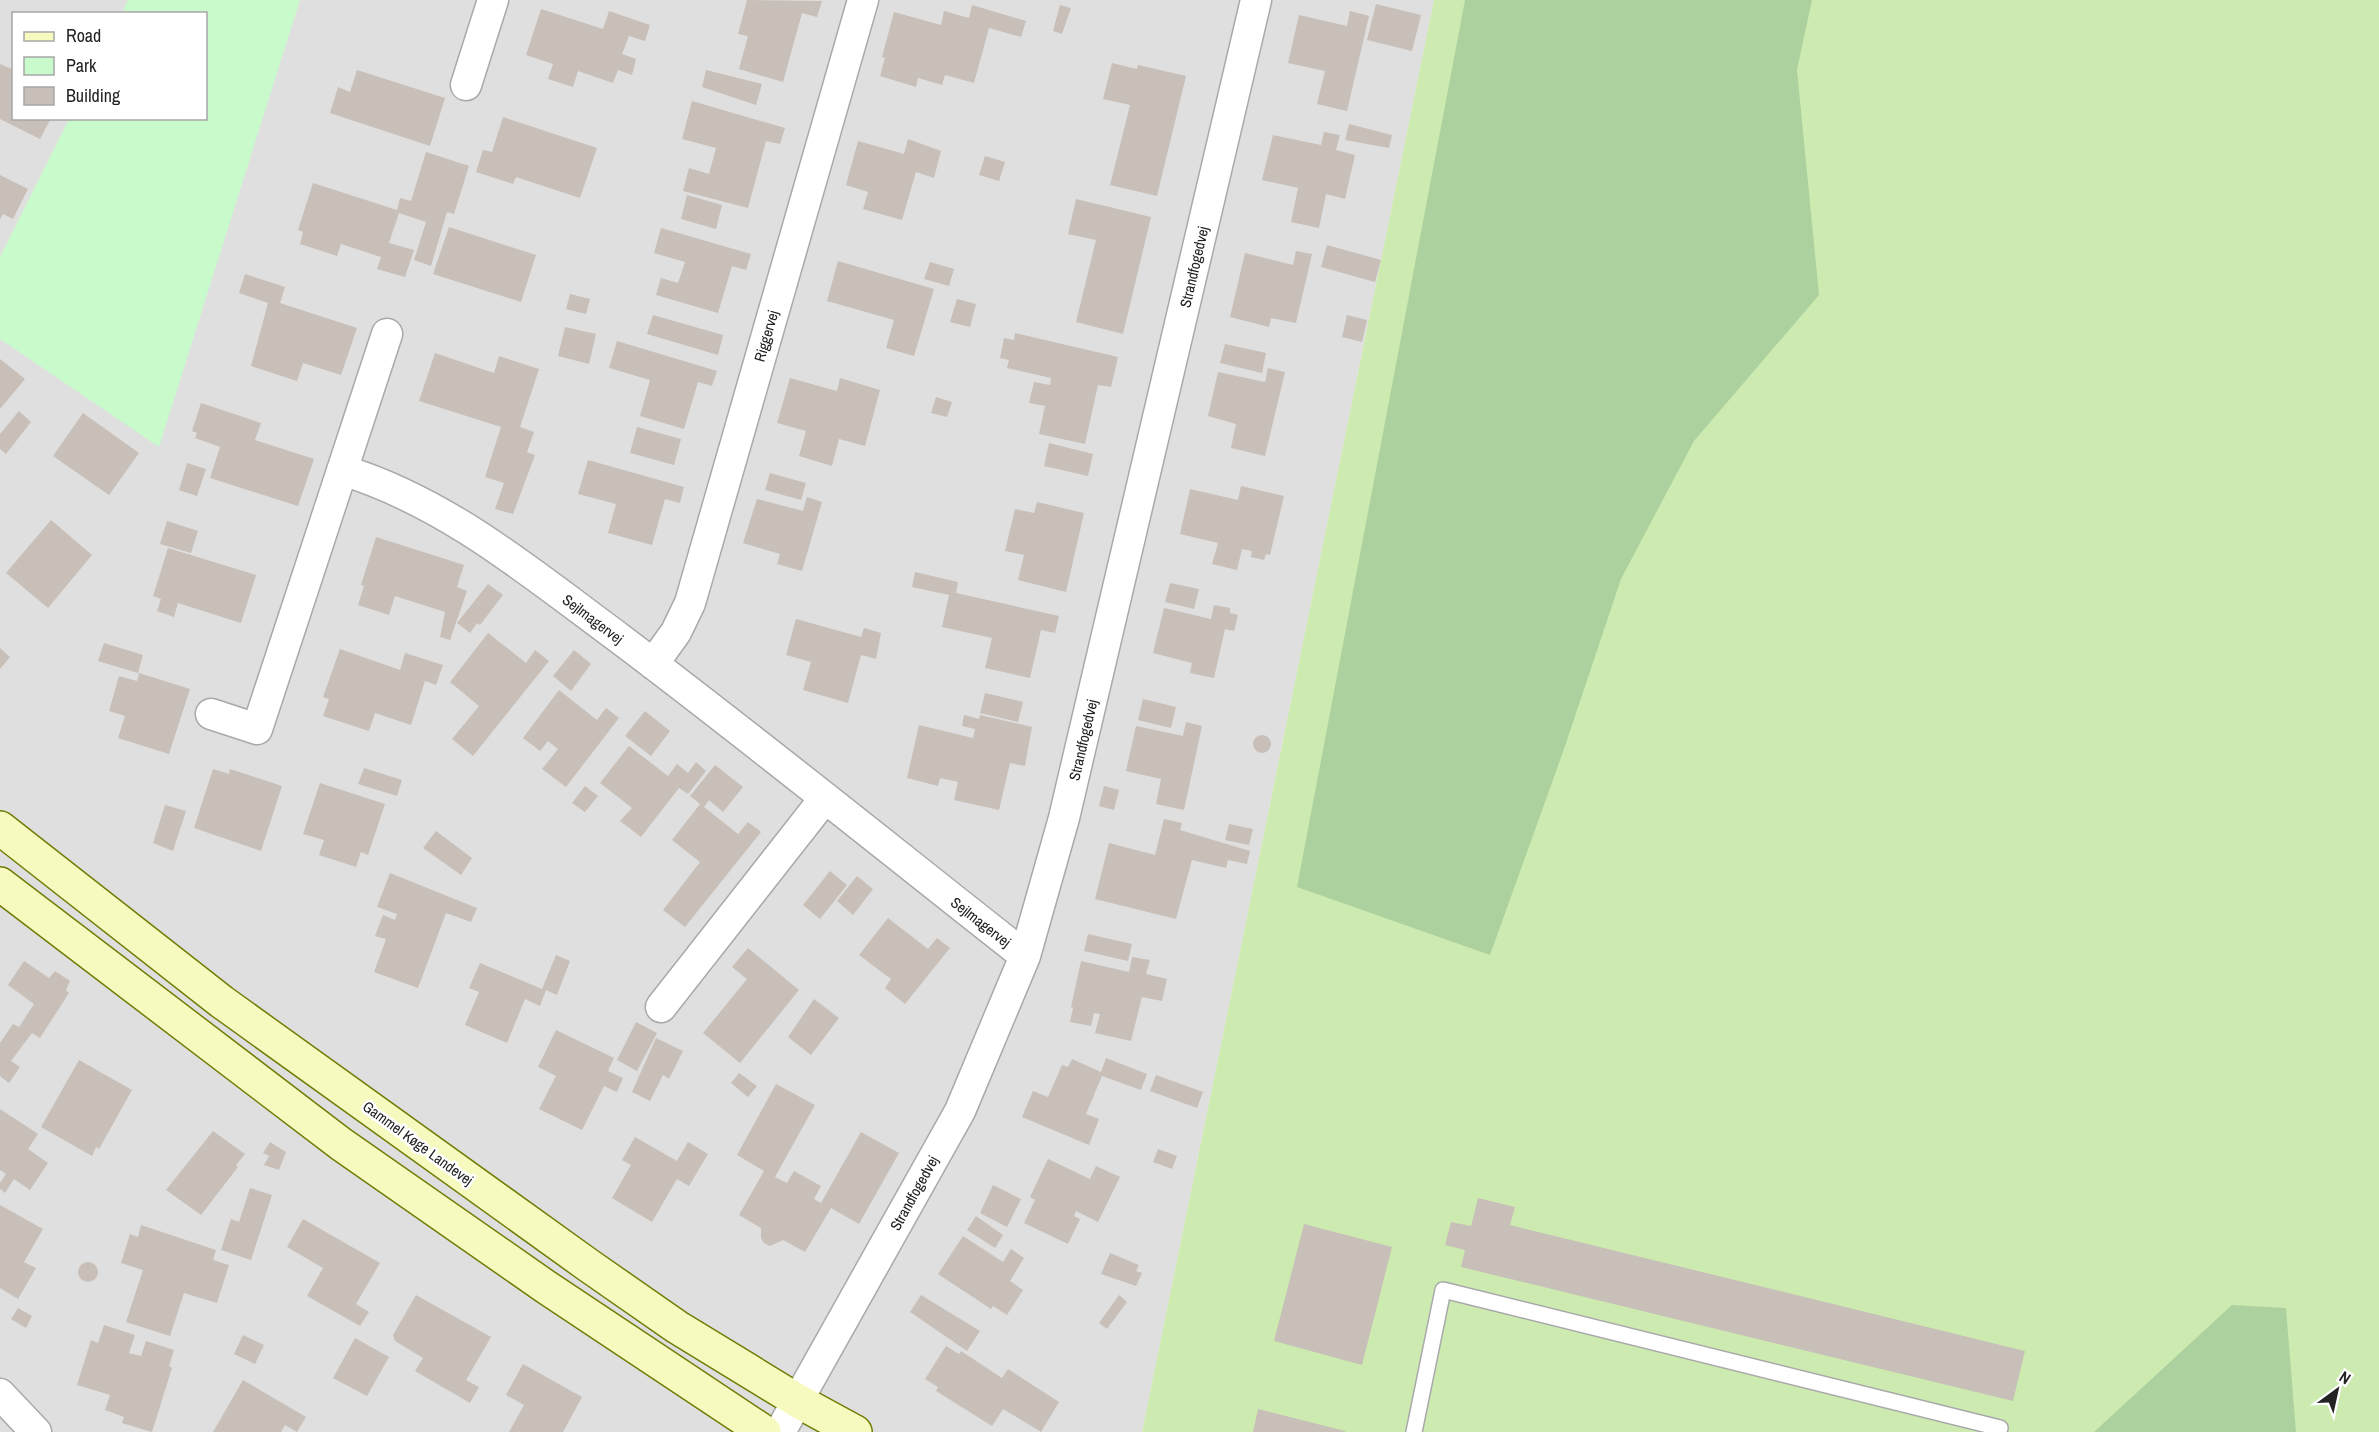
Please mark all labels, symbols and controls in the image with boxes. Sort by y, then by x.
legend [12,12,207,120]
text: Road [66,23,101,48]
text: Park [66,53,97,78]
text: Building [66,83,121,108]
street label: Strandfogedvej [1174,224,1214,310]
street label: Riggervej [749,308,783,364]
street label: Sejlmagervej [558,589,628,649]
street label: Strandfogedvej [1063,697,1103,783]
street label: Sejlmagervej [947,892,1015,952]
street label: Gammel Køge Landevej [358,1096,478,1190]
street label: Strandfogedvej [885,1152,943,1234]
north arrow [2307,1360,2367,1420]
text: N [2335,1366,2355,1389]

